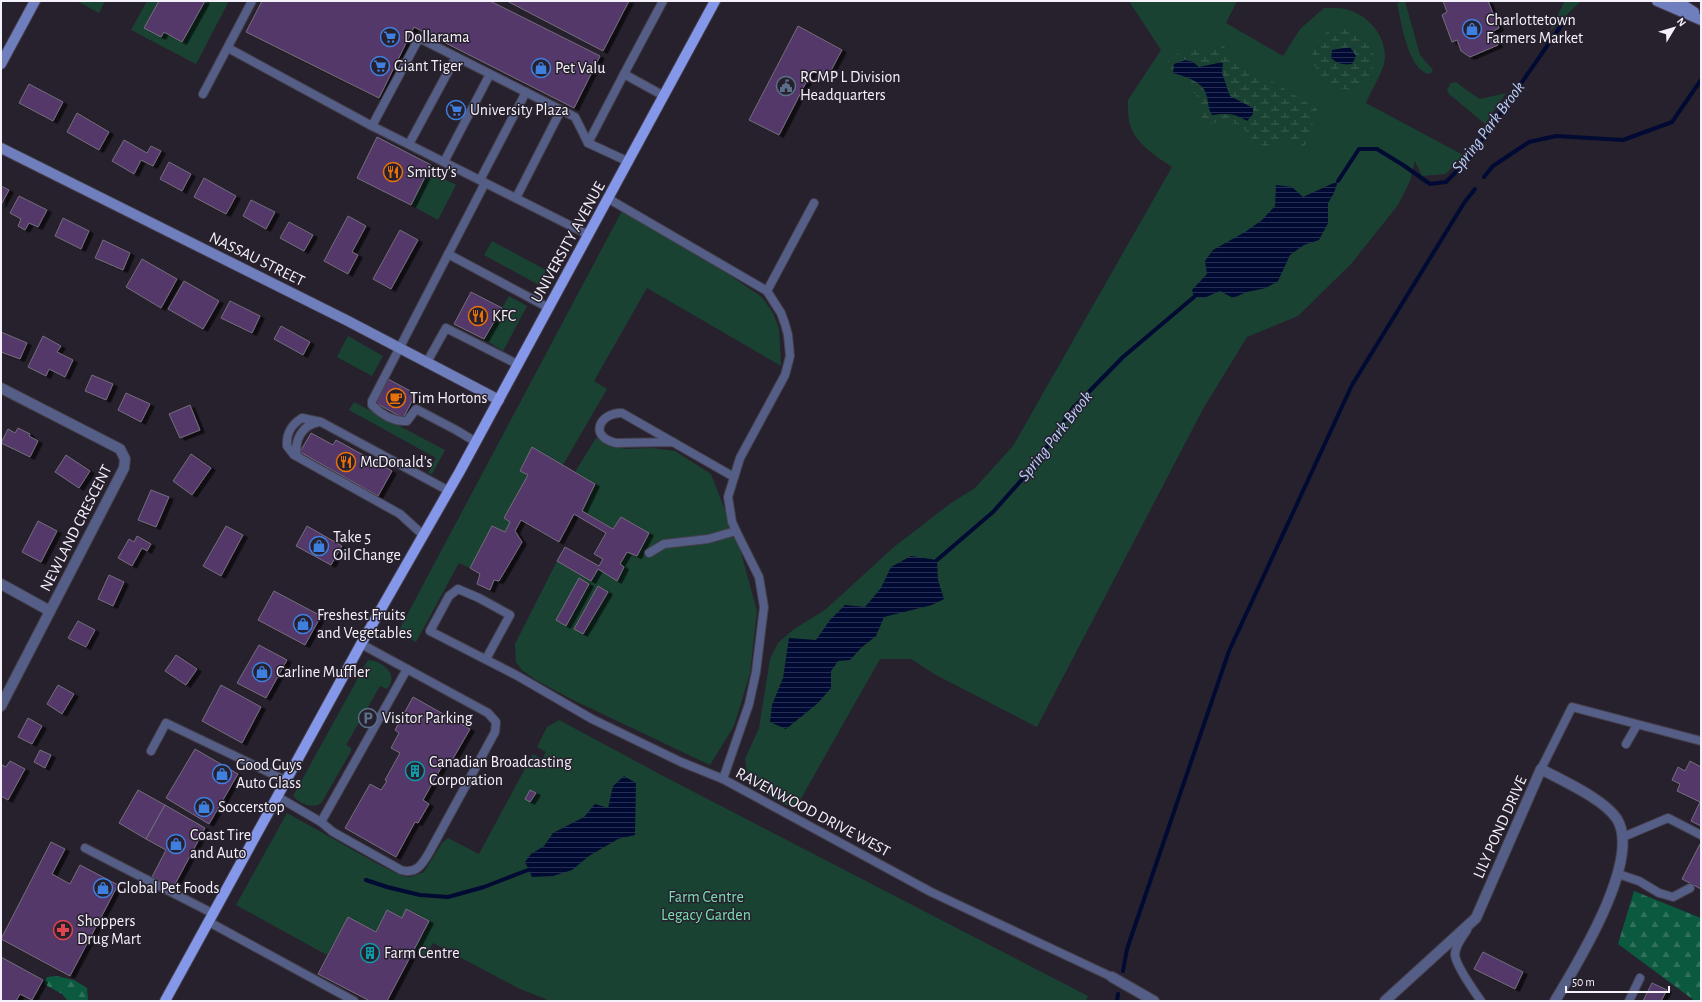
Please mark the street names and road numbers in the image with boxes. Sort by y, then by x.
street label: UNIVERSITY AVENUE [528,179,608,305]
street label: NASSAU STREET [207,229,307,289]
street label: NEWLAND CRESCENT [37,462,115,594]
street label: RAVENWOOD DRIVE WEST [733,765,893,860]
street label: LILY POND DRIVE [1470,773,1530,881]

